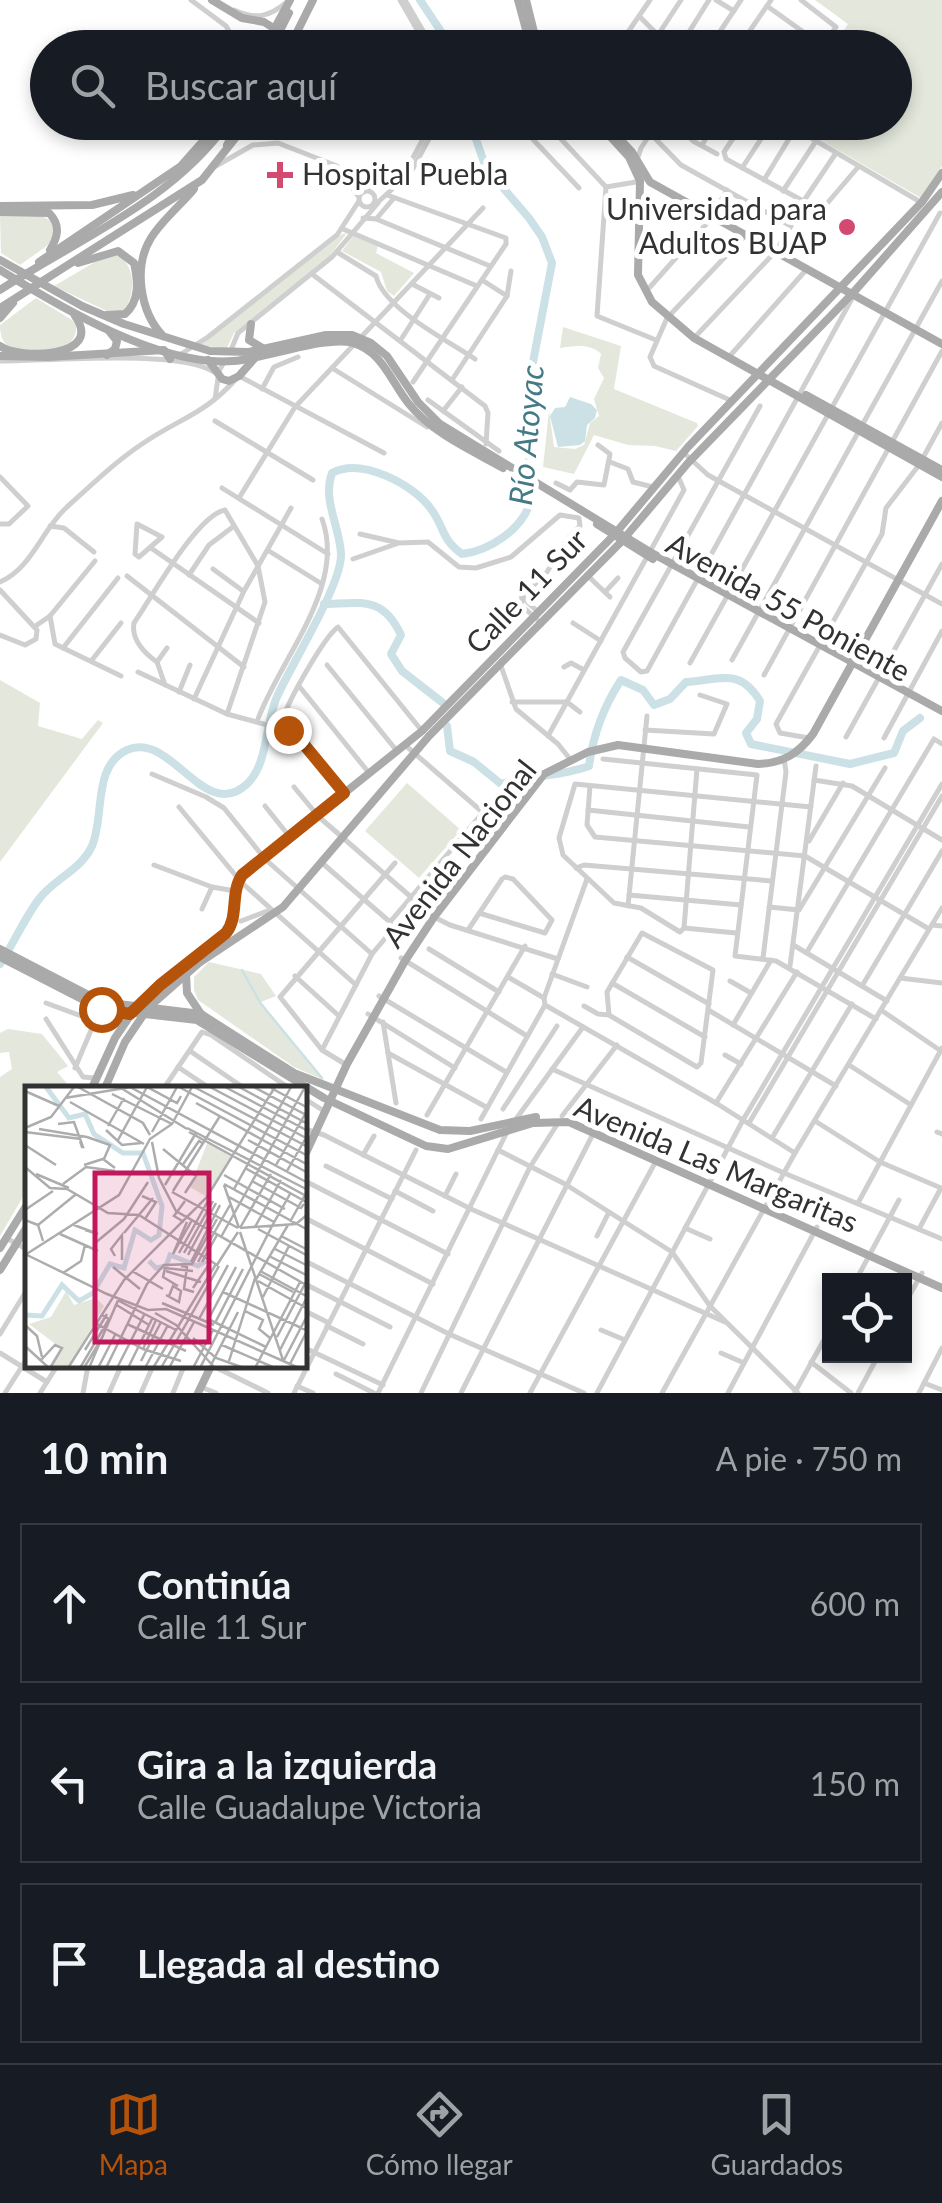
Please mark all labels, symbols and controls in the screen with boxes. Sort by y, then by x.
search box [30,30,912,140]
icon: search [65,58,120,113]
text: Buscar aquí [145,62,337,108]
place label: Hospital Puebla [302,155,508,191]
marker: Hospital Puebla [267,162,293,188]
place label: Universidad para Adultos BUAP [606,190,827,260]
marker: Universidad para Adultos BUAP [836,216,858,238]
water label: Río Atoyac [500,363,551,507]
street label: Calle 11 Sur [457,521,594,660]
street label: Avenida 55 Poniente [661,524,917,688]
route end [266,708,312,754]
street label: Avenida Nacional [374,752,543,954]
route start [79,987,125,1033]
inset map [25,1086,308,1368]
street label: Avenida Las Margaritas [570,1087,864,1239]
map controls [822,1273,912,1363]
button: locate [822,1273,912,1363]
text: 10 min [40,1433,168,1483]
text: A pie · 750 m [716,1439,902,1478]
text: Continúa [137,1561,291,1607]
icon: ahead [42,1576,97,1631]
text: 600 m [810,1584,900,1623]
text: Calle 11 Sur [137,1607,306,1646]
text: Gira a la izquierda [137,1741,437,1787]
icon: left [42,1756,97,1811]
text: 150 m [810,1764,900,1803]
text: Calle Guadalupe Victoria [137,1787,482,1826]
icon: arrive [42,1936,97,1991]
text: Llegada al destino [137,1940,440,1986]
tab: Mapa [99,2087,168,2181]
tab: Cómo llegar [366,2087,513,2181]
tab: Guardados [710,2087,843,2181]

